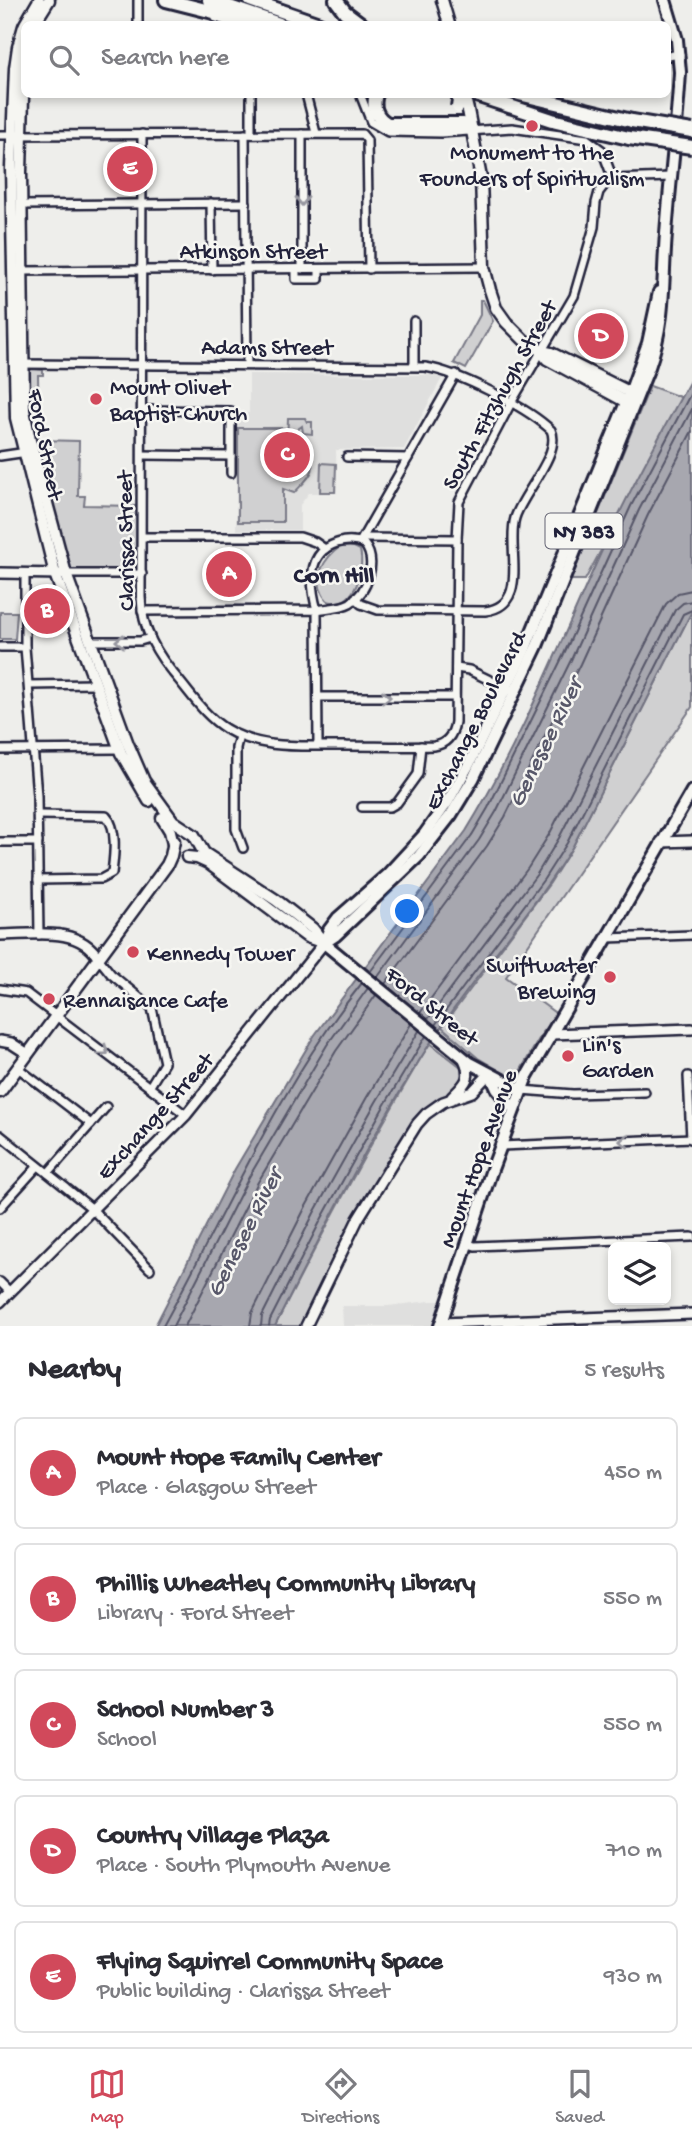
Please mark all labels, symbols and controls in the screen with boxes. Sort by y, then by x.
search box [21,21,671,98]
icon: search [45,41,83,79]
text: Search here [101,44,229,75]
marker: Monument to the Founders of Spiritualism [524,118,540,134]
place label: Monument to the Founders of Spiritualism [418,141,645,194]
pin: E [107,143,153,195]
one-way arrow [294,197,310,207]
street label: Atkinson Street [179,240,328,267]
street label: South Fitzhugh Street [438,295,565,495]
pin: D [578,310,624,362]
street label: Adams Street [201,336,334,363]
place label: Mount Olivet Baptist Church [109,376,247,429]
street label: Ford Street [19,386,68,504]
marker: Mount Olivet Baptist Church [88,391,104,407]
pin: C [264,429,310,481]
street label: Clarissa Street [113,469,142,611]
road number: NY 383 [546,514,622,548]
pin: A [206,548,252,600]
district label: Corn Hill [294,563,374,592]
pin: B [24,585,70,637]
street label: Exchange Boulevard [420,627,534,815]
one-way arrow [114,633,125,649]
water label: Genesee River [503,670,593,813]
one-way arrow [381,689,392,705]
your location [390,894,424,928]
place label: Kennedy Tower [147,942,296,969]
marker: Kennedy Tower [125,944,141,960]
place label: Swiftwater Brewing [486,954,598,1007]
street label: Ford Street [378,961,484,1054]
marker: Swiftwater Brewing [602,969,618,985]
place label: Rennaisance Cafe [63,989,229,1016]
marker: Rennaisance Cafe [41,991,57,1007]
place label: Lin's Garden [582,1033,654,1086]
one-way arrow [96,1042,108,1055]
street label: Exchange Street [92,1047,222,1187]
marker: Lin's Garden [560,1048,576,1064]
street label: Mount Hope Avenue [436,1066,525,1252]
one-way arrow [618,1134,629,1149]
water label: Genesee River [201,1161,293,1302]
map controls [608,1242,671,1305]
button: layers [608,1242,671,1305]
text: Nearby [28,1354,121,1389]
text: 5 results [584,1358,664,1385]
text: Mount Hope Family Center [97,1444,380,1475]
text: A [46,1460,60,1487]
text: 450 m [604,1460,662,1487]
text: Place · Glasgow Street [97,1475,316,1502]
text: Phillis Wheatley Community Library [97,1570,475,1601]
text: B [47,1586,59,1613]
text: 550 m [603,1586,662,1613]
text: Library · Ford Street [97,1601,293,1628]
text: School Number 3 [97,1696,274,1727]
text: C [47,1712,59,1739]
text: 550 m [603,1712,662,1739]
text: School [97,1727,157,1754]
text: Country Village Plaza [97,1822,329,1853]
text: D [46,1838,61,1865]
text: 710 m [606,1838,662,1865]
text: Place · South Plymouth Avenue [97,1853,390,1880]
text: Flying Squirrel Community Space [97,1948,443,1979]
text: E [46,1964,60,1991]
text: 930 m [604,1964,662,1991]
text: Public building · Clarissa Street [97,1979,389,2006]
tab: Map [88,2065,126,2130]
tab: Directions [302,2065,379,2130]
tab: Saved [555,2065,604,2130]

